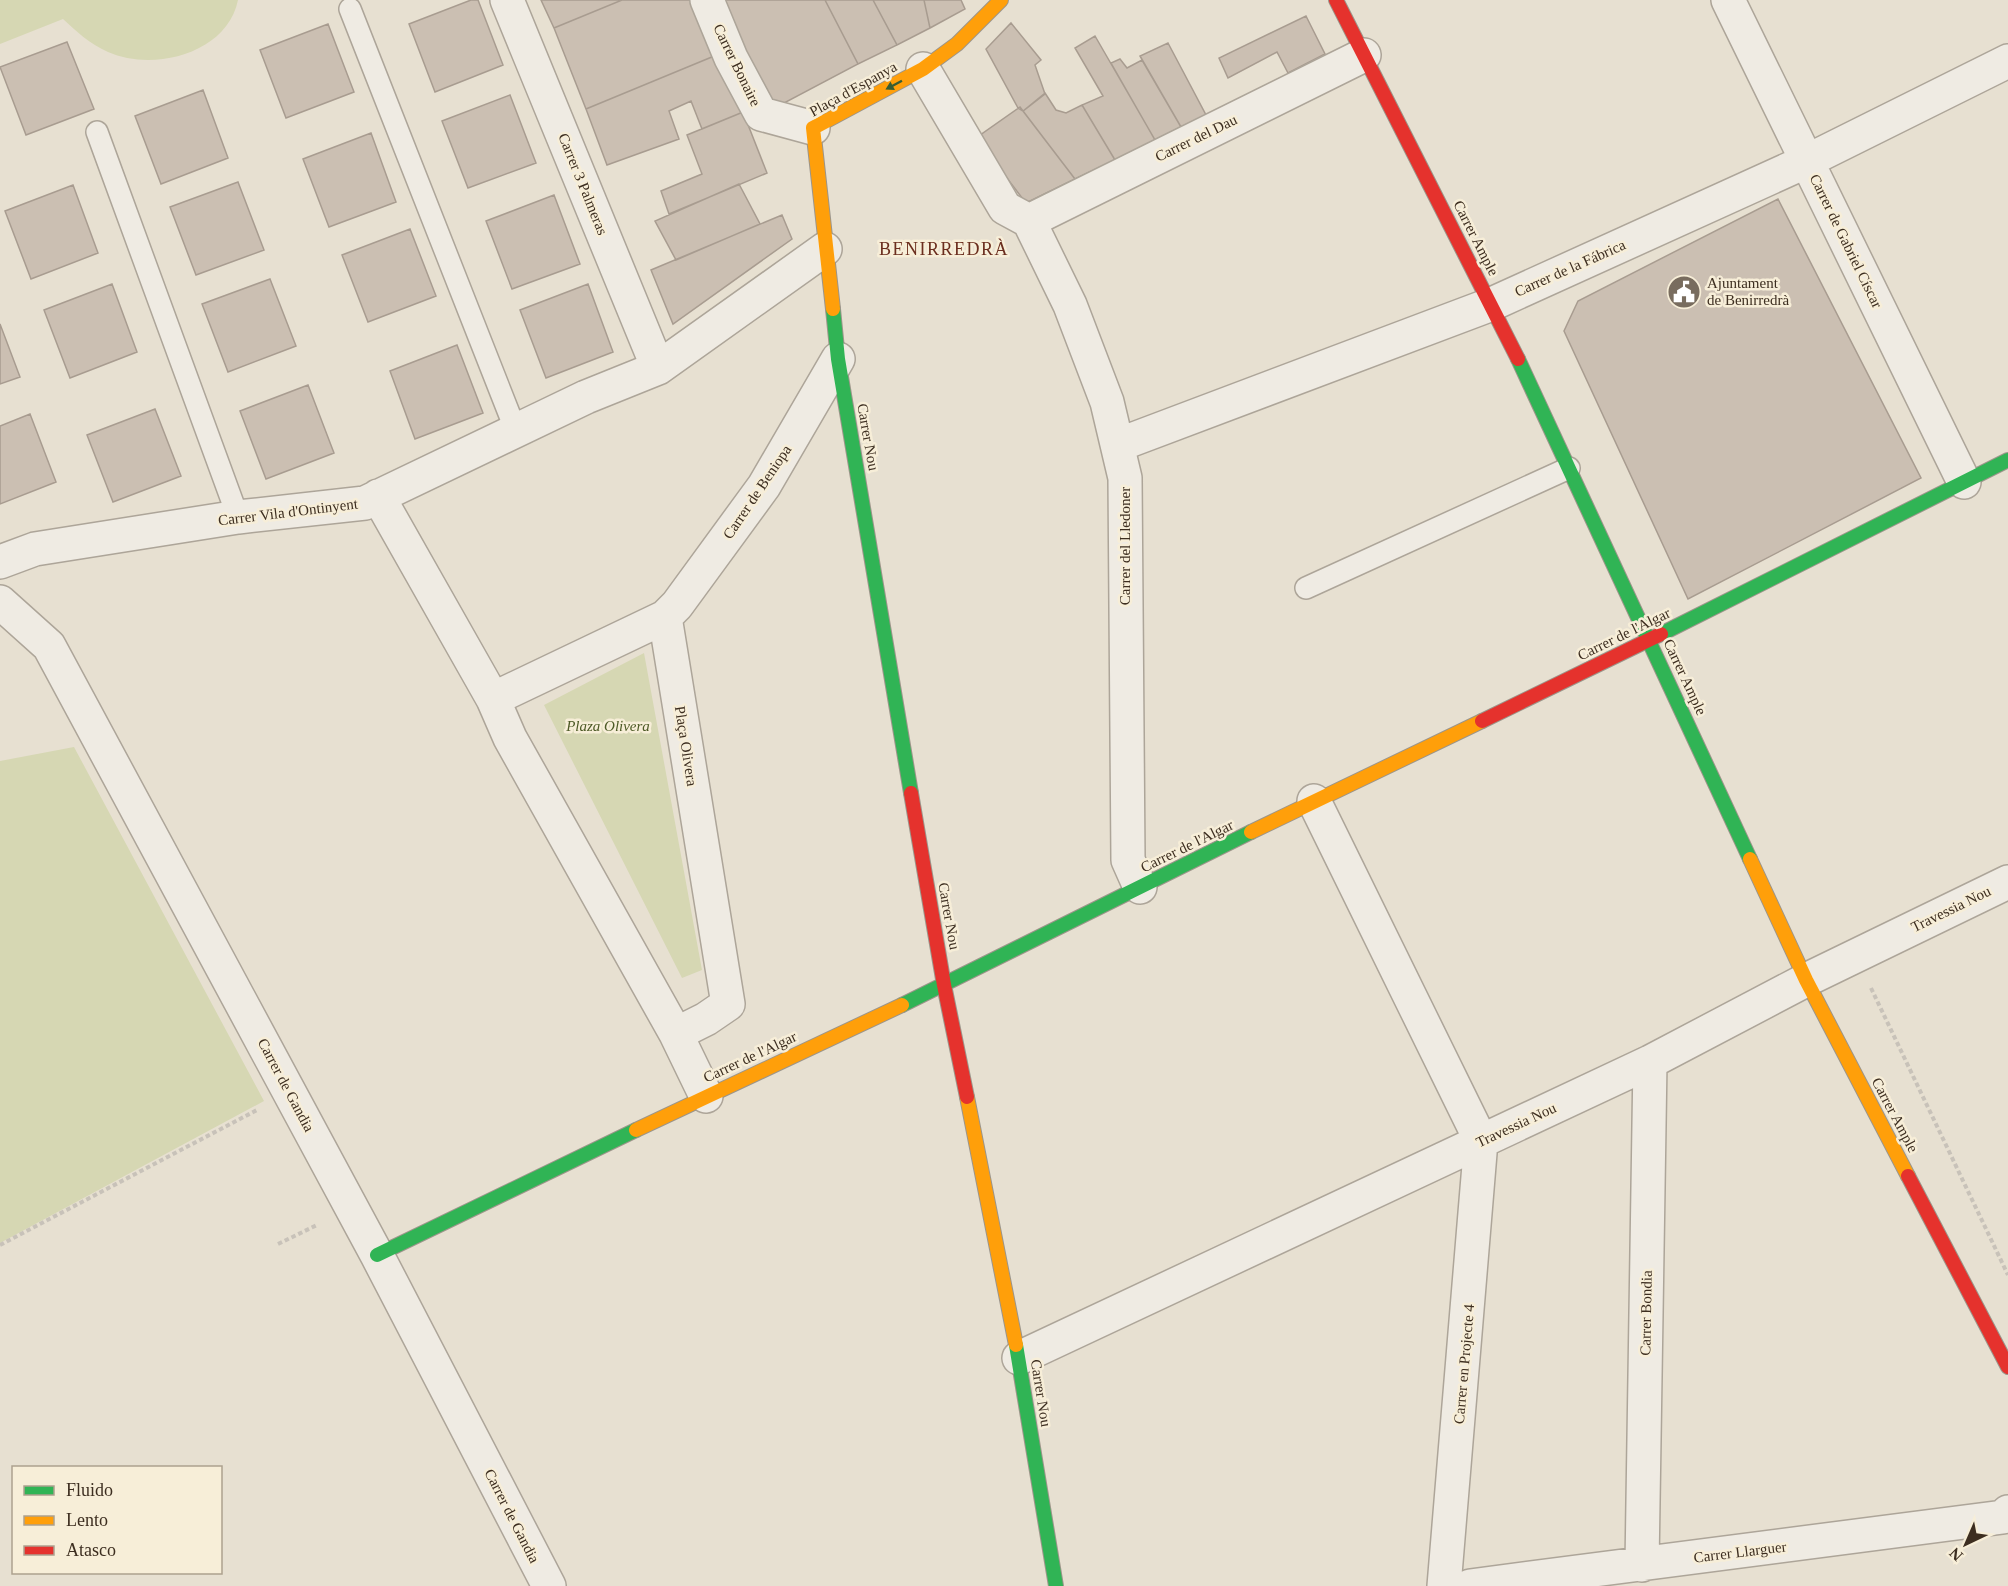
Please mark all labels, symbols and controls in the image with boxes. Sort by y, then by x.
street label: Carrer Bonaire [710,21,764,109]
street label: Plaça d'Espanya [807,58,900,120]
one-way arrow [885,80,902,90]
street label: Carrer del Dau [1152,111,1240,165]
street label: Carrer 3 Palmeras [555,131,611,237]
street label: Carrer de Gabriel Císcar [1807,171,1885,311]
street label: Carrer Ample [1450,198,1502,278]
street label: Carrer de la Fábrica [1512,236,1628,300]
district label: BENIRREDRÀ [879,238,1009,259]
public building icon: Ajuntament de Benirredrà [1666,274,1702,310]
place label: Ajuntament de Benirredrà [1707,275,1789,308]
street label: Carrer Nou [854,402,882,472]
street label: Carrer de Beniopa [720,442,795,542]
street label: Carrer del Lledoner [1117,487,1133,605]
street label: Carrer Vila d'Ontinyent [217,495,360,529]
street label: Carrer de l'Algar [1575,605,1673,663]
street label: Carrer Ample [1660,636,1710,718]
street label: Plaça Olivera [672,705,700,788]
park label: Plaza Olivera [565,718,650,734]
street label: Carrer de l'Algar [1138,817,1236,875]
street label: Carrer Nou [935,881,963,951]
street label: Travessia Nou [1909,883,1994,935]
street label: Carrer de l'Algar [701,1028,799,1086]
street label: Carrer de Gandia [255,1036,317,1135]
street label: Carrer Ample [1869,1075,1921,1155]
street label: Travessia Nou [1473,1099,1559,1151]
street label: Carrer Bondia [1637,1270,1655,1356]
street label: Carrer en Projecte 4 [1451,1303,1477,1425]
street label: Carrer Nou [1028,1358,1054,1428]
legend [12,1466,222,1574]
street label: Carrer de Gandia [481,1466,543,1566]
text: Fluido [66,1480,113,1500]
text: Lento [66,1510,108,1530]
north arrow [1936,1514,1996,1574]
street label: Carrer Llarguer [1693,1538,1787,1566]
text: Atasco [66,1540,116,1560]
text: N [1946,1544,1966,1565]

